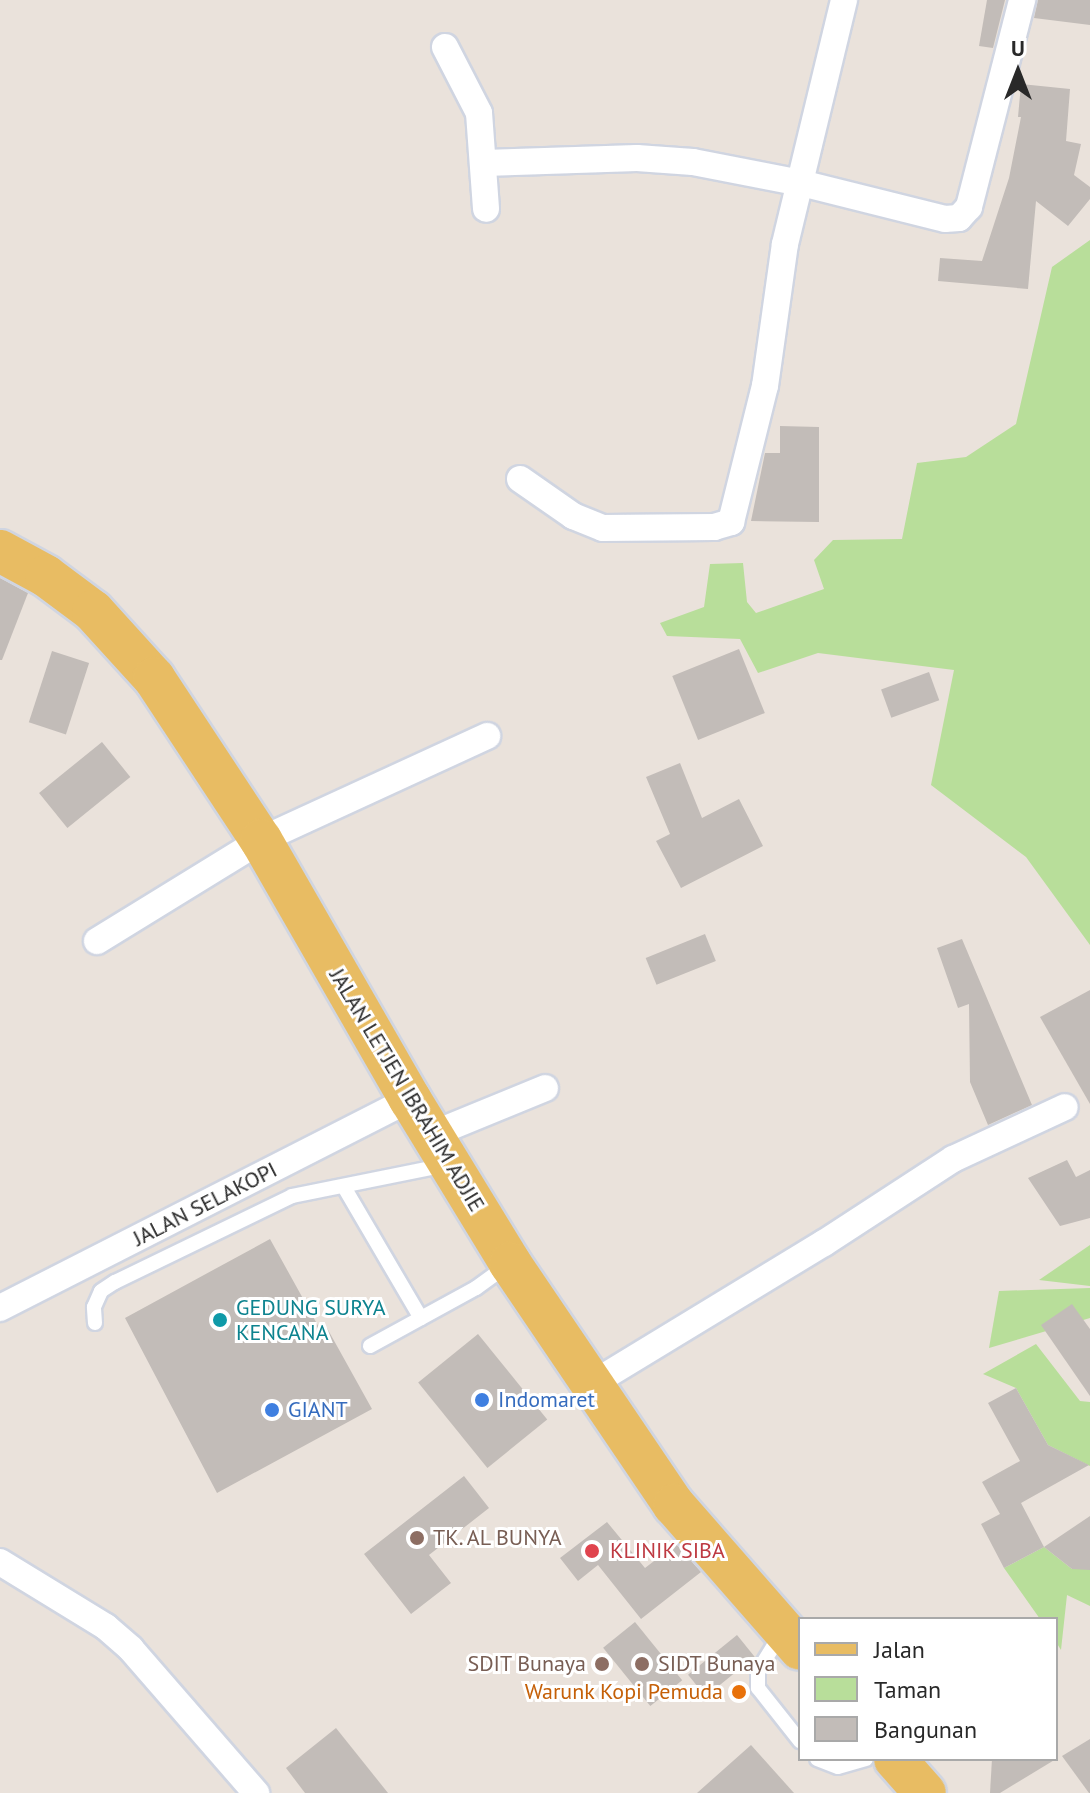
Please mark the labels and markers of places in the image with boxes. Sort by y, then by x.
place label: GEDUNG SURYA KENCANA [236,1294,386,1346]
marker: GEDUNG SURYA KENCANA [211,1311,229,1329]
place label: Indomaret [498,1387,595,1413]
marker: Indomaret [473,1391,491,1409]
place label: GIANT [288,1397,348,1423]
marker: GIANT [263,1401,281,1419]
place label: TK. AL BUNYA [433,1525,565,1551]
marker: TK. AL BUNYA [408,1529,426,1547]
place label: KLINIK SIBA [610,1538,725,1564]
marker: KLINIK SIBA [581,1540,603,1562]
place label: SDIT Bunaya [467,1651,586,1677]
place label: SIDT Bunaya [658,1651,776,1677]
marker: SDIT Bunaya [593,1655,611,1673]
marker: SIDT Bunaya [633,1655,651,1673]
place label: Warunk Kopi Pemuda [524,1679,723,1705]
marker: Warunk Kopi Pemuda [730,1683,748,1701]

